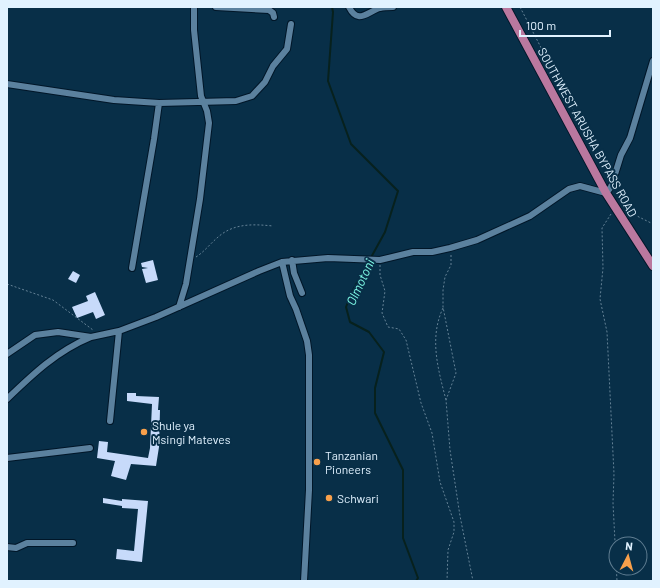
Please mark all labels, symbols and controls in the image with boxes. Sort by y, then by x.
scale bar [520,12,610,38]
text: 100 m [526,18,556,32]
street label: SOUTHWEST ARUSHA BYPASS ROAD [536,45,640,219]
water label: Olmotoni [342,256,378,308]
place label: Shule ya Msingi Mateves [152,418,231,446]
marker: Shule ya Msingi Mateves [139,427,149,437]
place label: Tanzanian Pioneers [325,448,378,476]
marker: Tanzanian Pioneers [312,457,322,467]
place label: Schwari [337,491,379,505]
marker: Schwari [324,493,334,503]
north arrow [608,536,648,576]
text: N [625,539,633,552]

